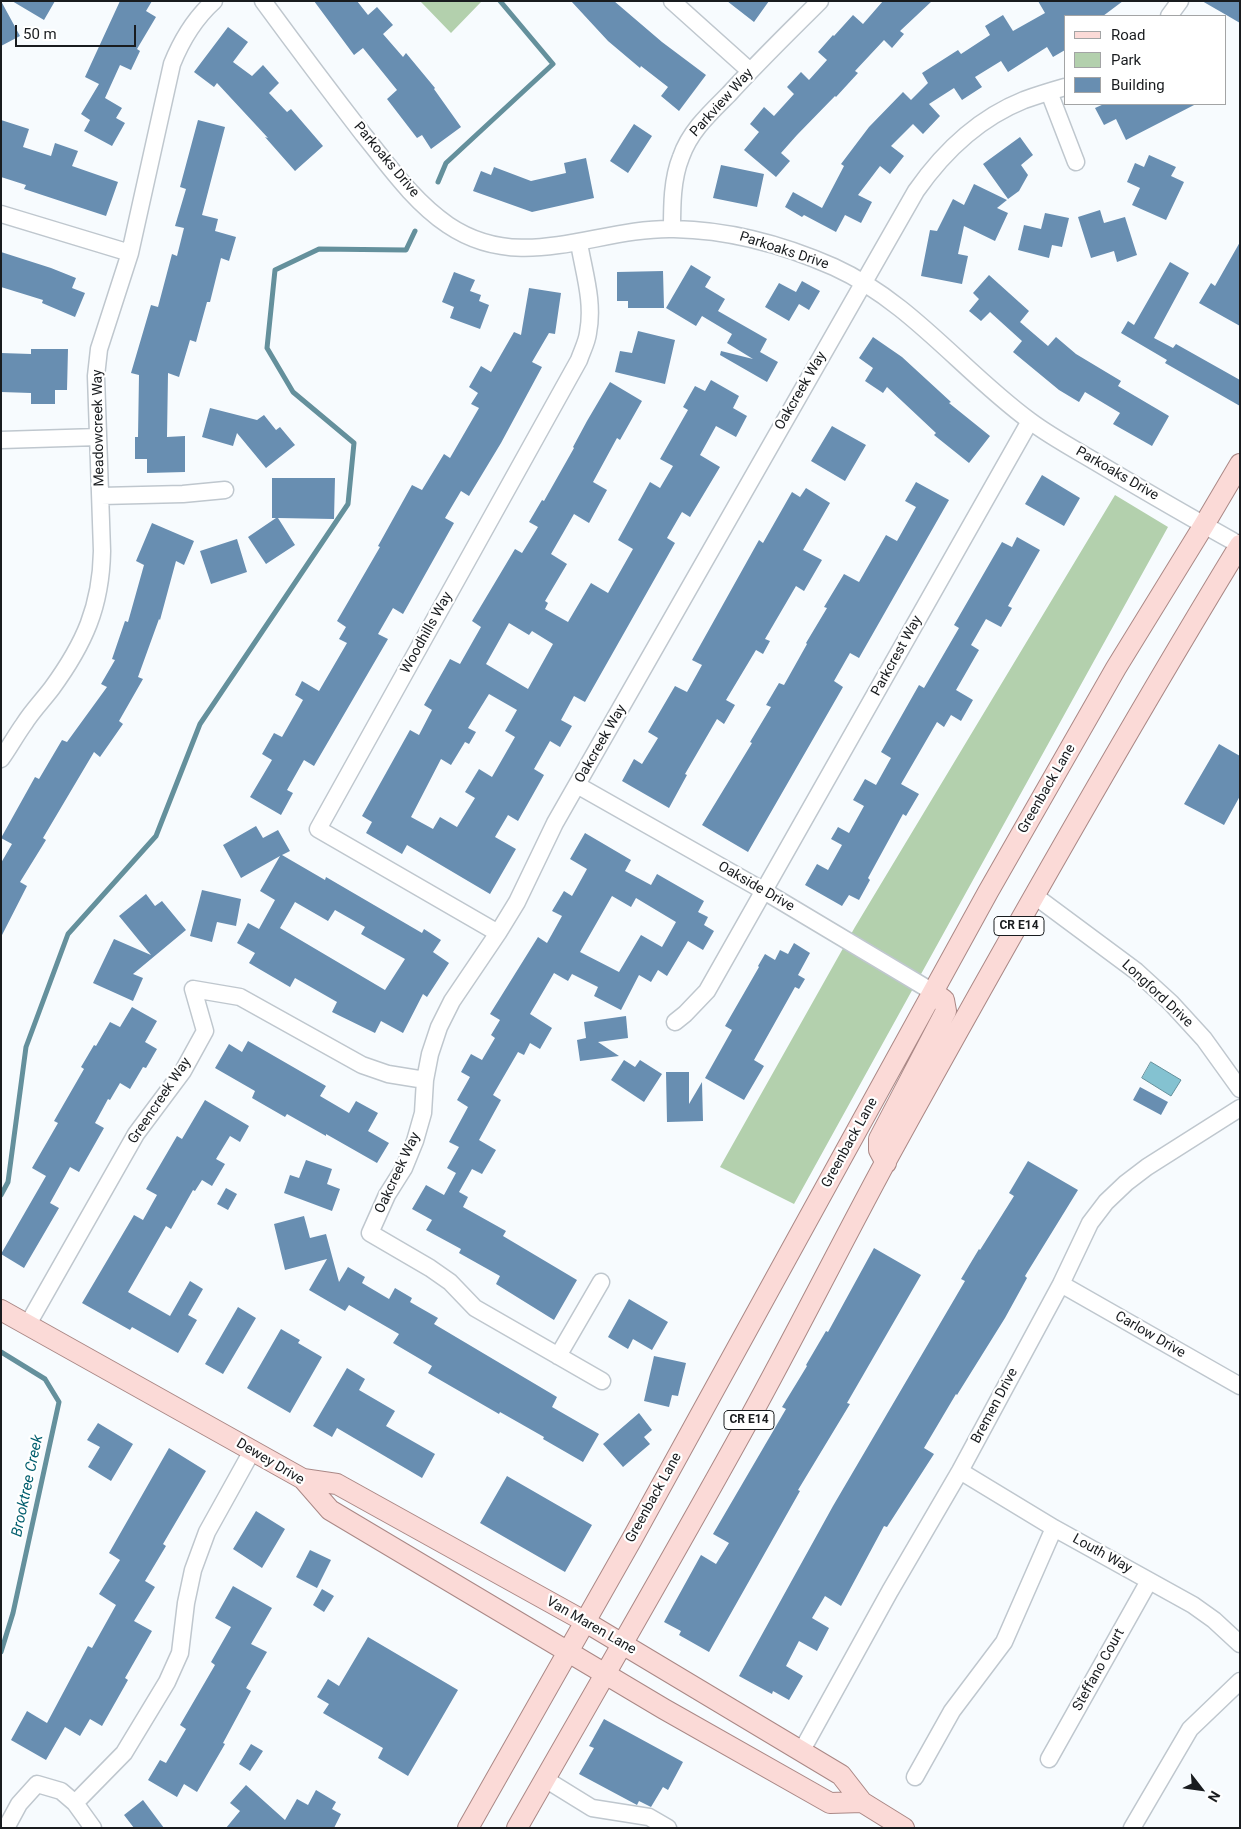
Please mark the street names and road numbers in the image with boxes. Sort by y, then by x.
street label: Parkview Way [687,65,757,141]
street label: Parkoaks Drive [350,119,422,201]
street label: Parkoaks Drive [737,229,831,273]
street label: Oakcreek Way [772,349,830,433]
street label: Meadowcreek Way [90,369,108,487]
street label: Parkoaks Drive [1073,443,1161,505]
street label: Woodhills Way [398,589,456,677]
street label: Parkcrest Way [868,613,926,699]
street label: Oakcreek Way [572,702,630,786]
street label: Greenback Lane [1015,741,1079,837]
street label: Oakside Drive [715,858,797,916]
road number: CR E14 [994,916,1044,936]
street label: Longford Drive [1118,957,1196,1031]
street label: Greencreek Way [125,1055,195,1147]
street label: Greenback Lane [818,1095,882,1191]
street label: Oakcreek Way [372,1130,424,1216]
street label: Carlow Drive [1112,1308,1188,1362]
street label: Bremen Drive [968,1365,1022,1447]
road number: CR E14 [724,1410,774,1430]
street label: Dewey Drive [233,1435,307,1489]
street label: Greenback Lane [622,1450,686,1546]
street label: Louth Way [1069,1531,1135,1577]
street label: Van Maren Lane [543,1594,639,1658]
street label: Steffano Court [1070,1626,1128,1714]

